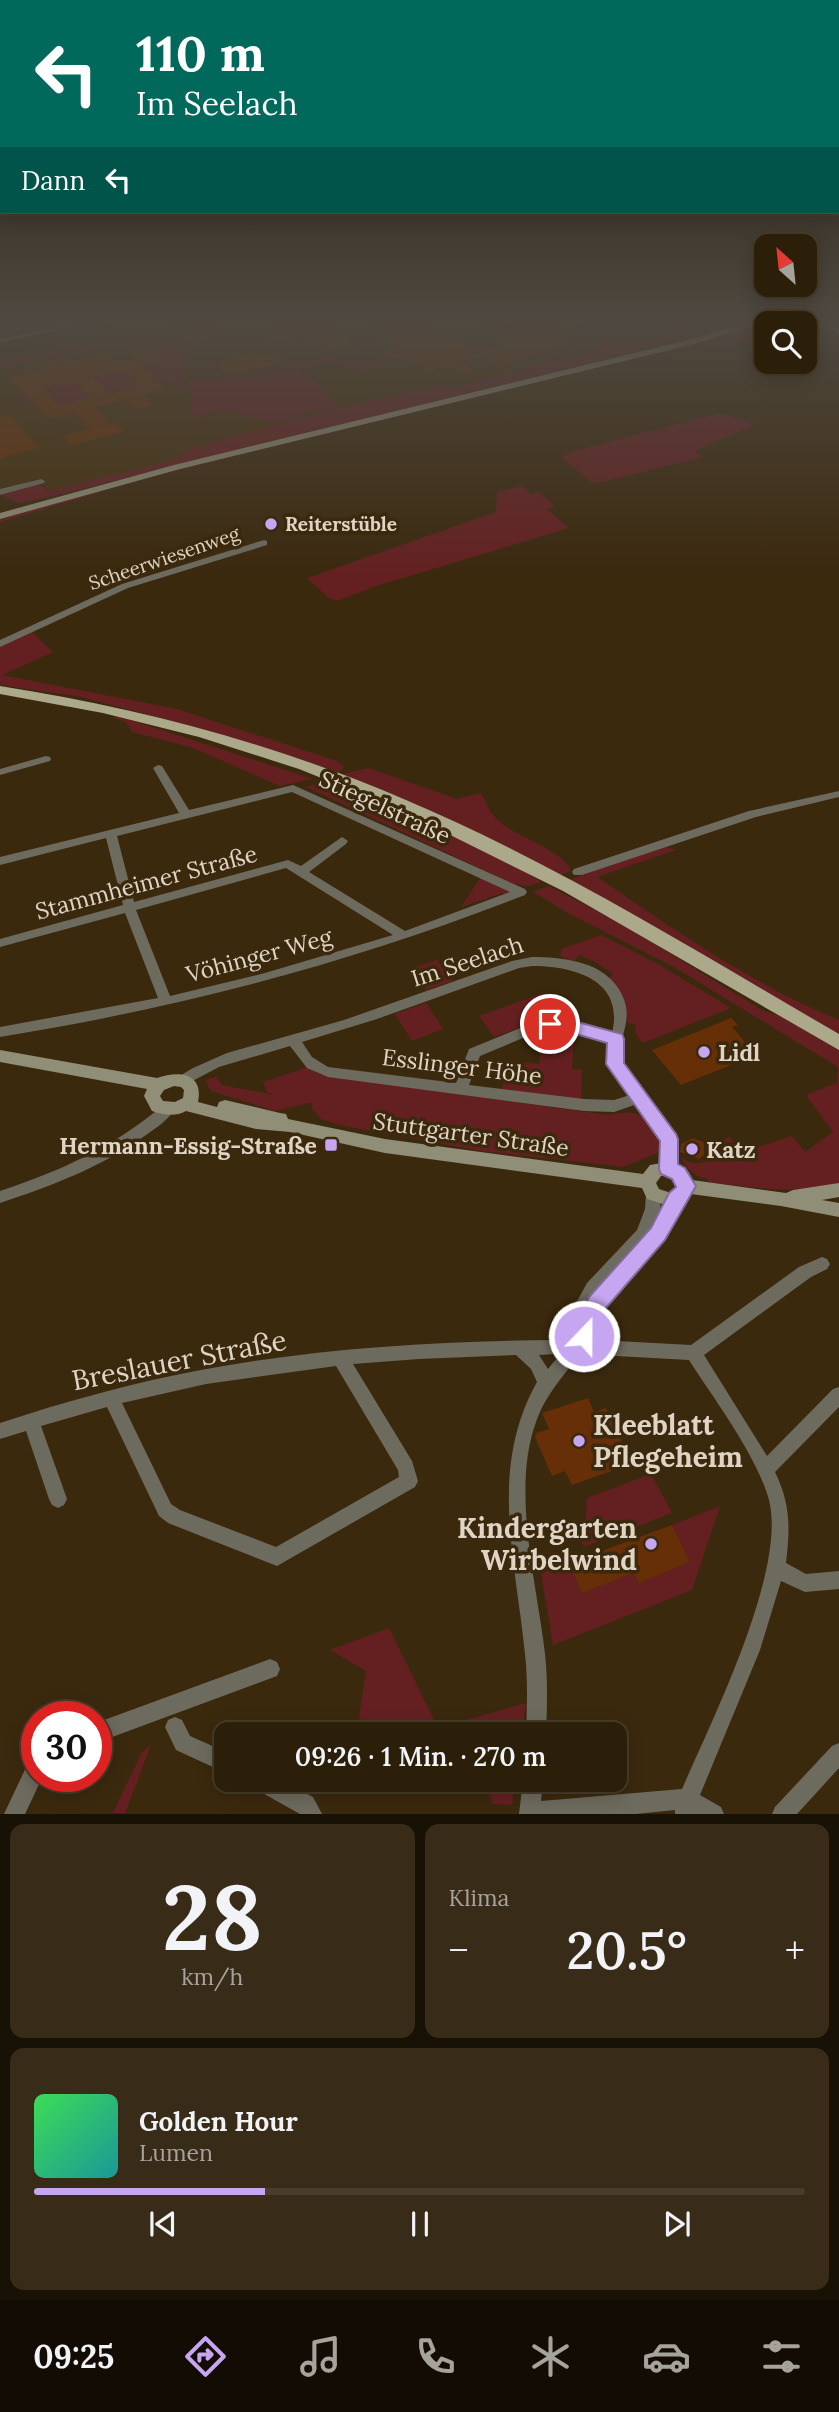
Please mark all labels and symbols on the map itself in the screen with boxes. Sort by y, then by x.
north arrow [754,234,817,298]
place label: Reiterstüble [285,512,397,536]
marker: Reiterstüble [263,516,279,532]
street label: Scheerwiesenweg [85,521,243,595]
street label: Stiegelstraße [315,764,455,850]
street label: Stammheimer Straße [32,838,260,926]
street label: Vöhinger Weg [182,921,336,989]
street label: Im Seelach [407,929,527,993]
pin [520,994,580,1054]
place label: Lidl [718,1038,760,1067]
street label: Esslinger Höhe [381,1042,543,1090]
marker: Lidl [696,1044,712,1060]
street label: Stuttgarter Straße [371,1106,571,1162]
place label: Hermann-Essig-Straße [59,1131,317,1160]
place label: Katz [706,1135,756,1164]
marker: Hermann-Essig-Straße [323,1137,339,1153]
marker: Katz [684,1141,700,1157]
position arrow [547,1299,621,1373]
street label: Breslauer Straße [69,1322,289,1398]
place label: Kleeblatt Pflegeheim [593,1407,743,1475]
marker: Kleeblatt Pflegeheim [571,1433,587,1449]
place label: Kindergarten Wirbelwind [457,1510,637,1578]
marker: Kindergarten Wirbelwind [643,1536,659,1552]
speed limit sign: 30 [21,1701,112,1792]

